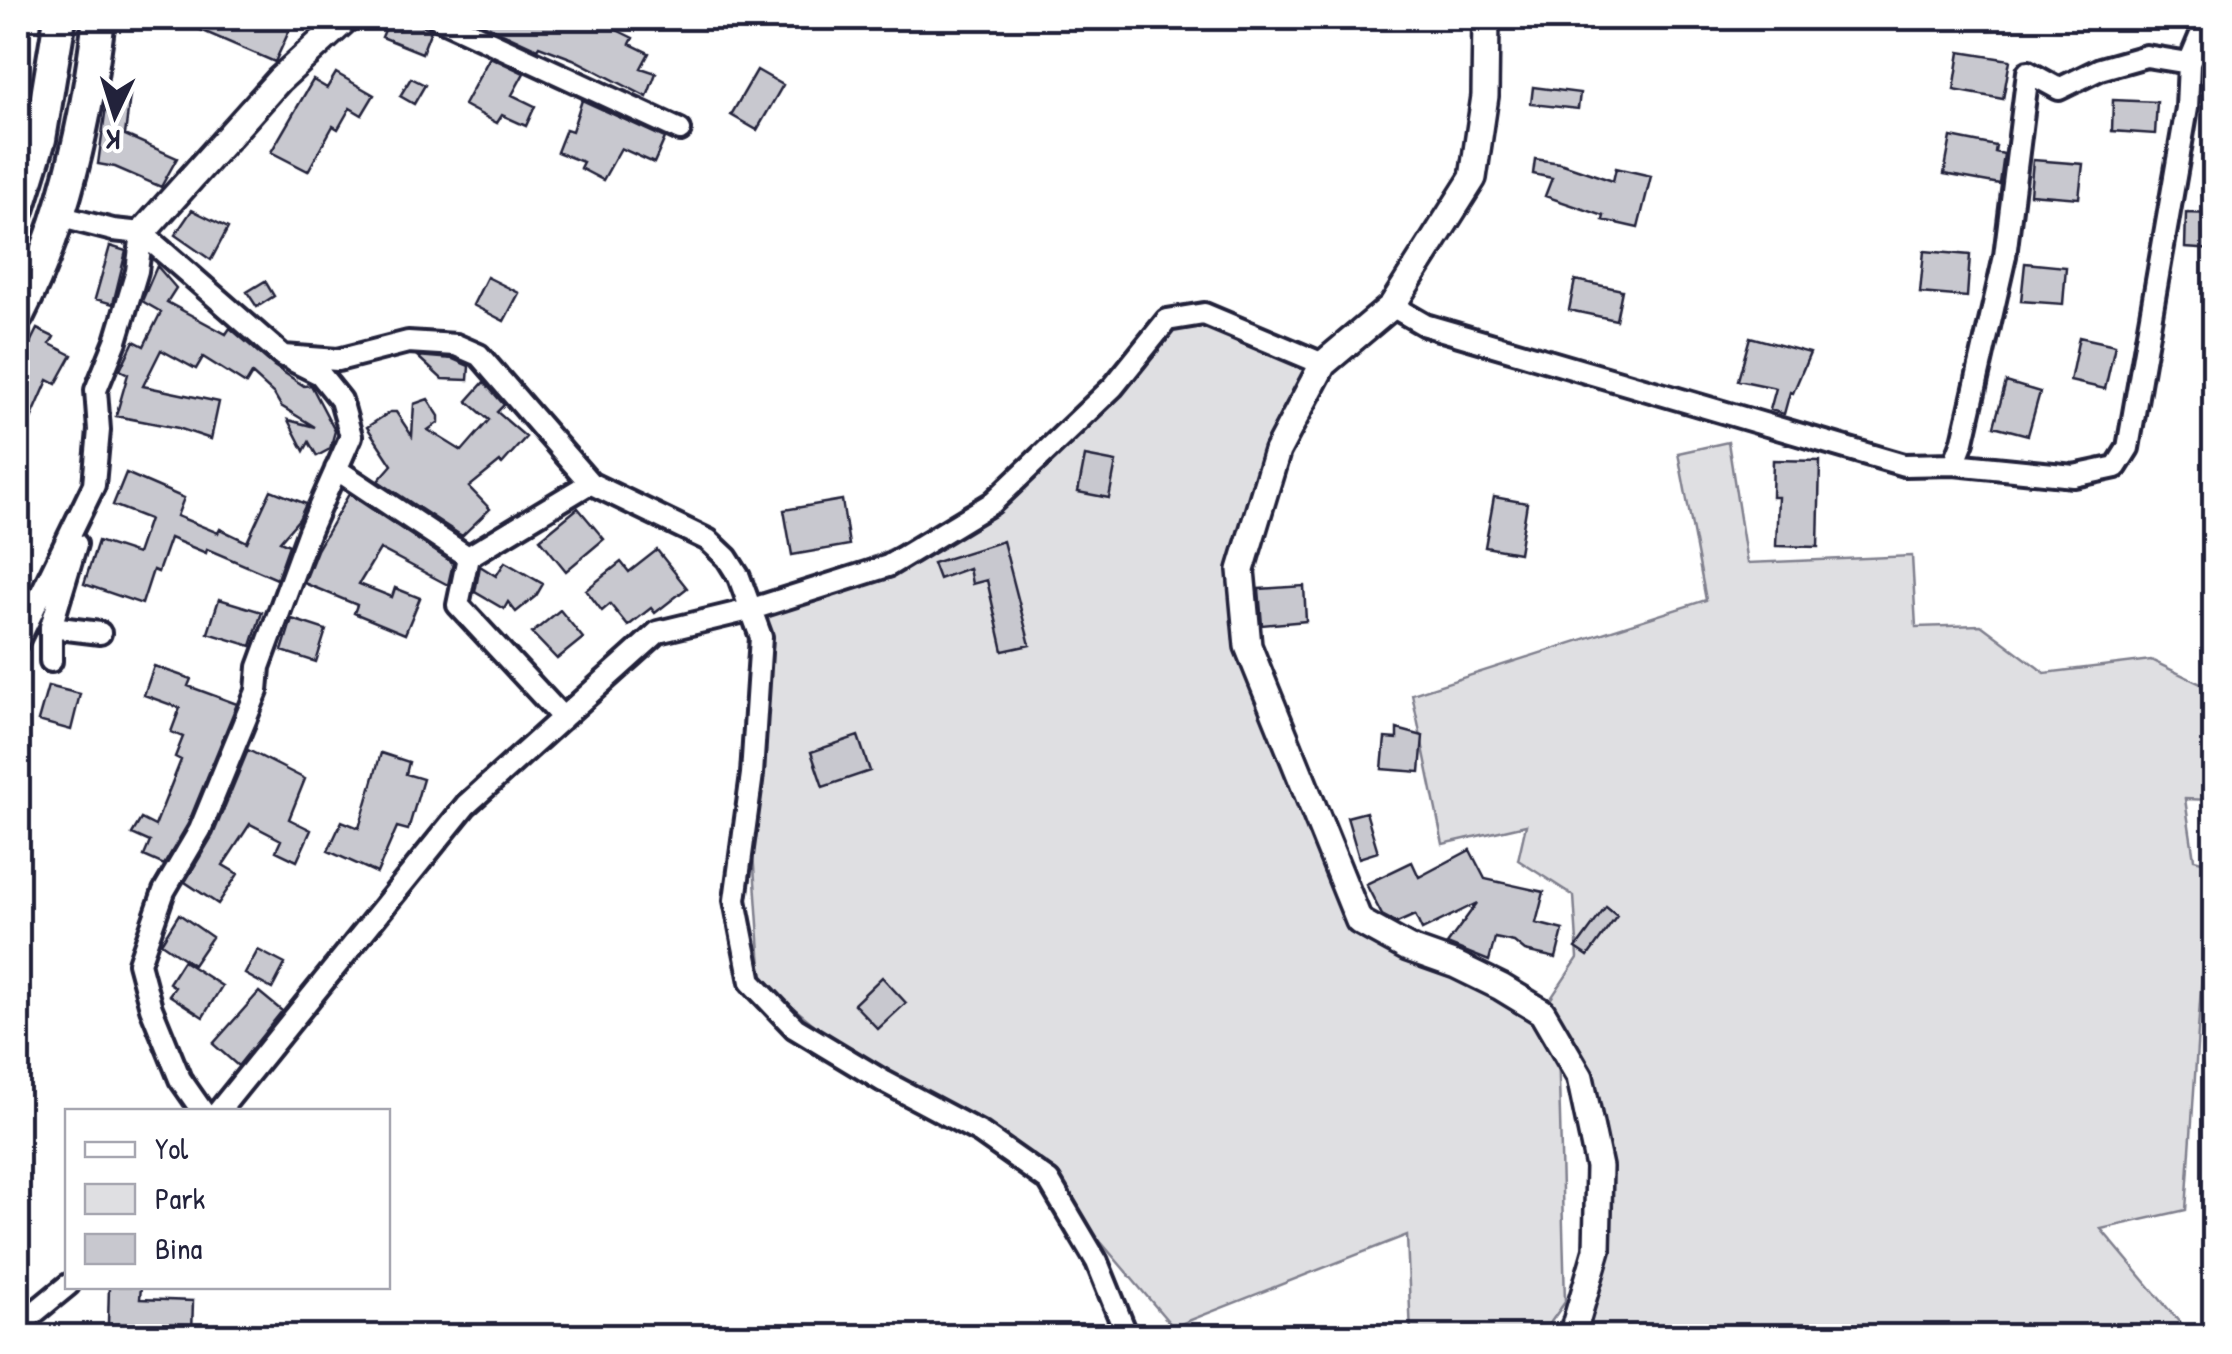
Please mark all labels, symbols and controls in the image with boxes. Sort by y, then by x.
north arrow [65,65,165,165]
text: K [104,120,122,159]
legend [65,1109,390,1289]
text: Yol [155,1128,188,1168]
text: Park [155,1178,205,1218]
text: Bina [155,1228,202,1268]

